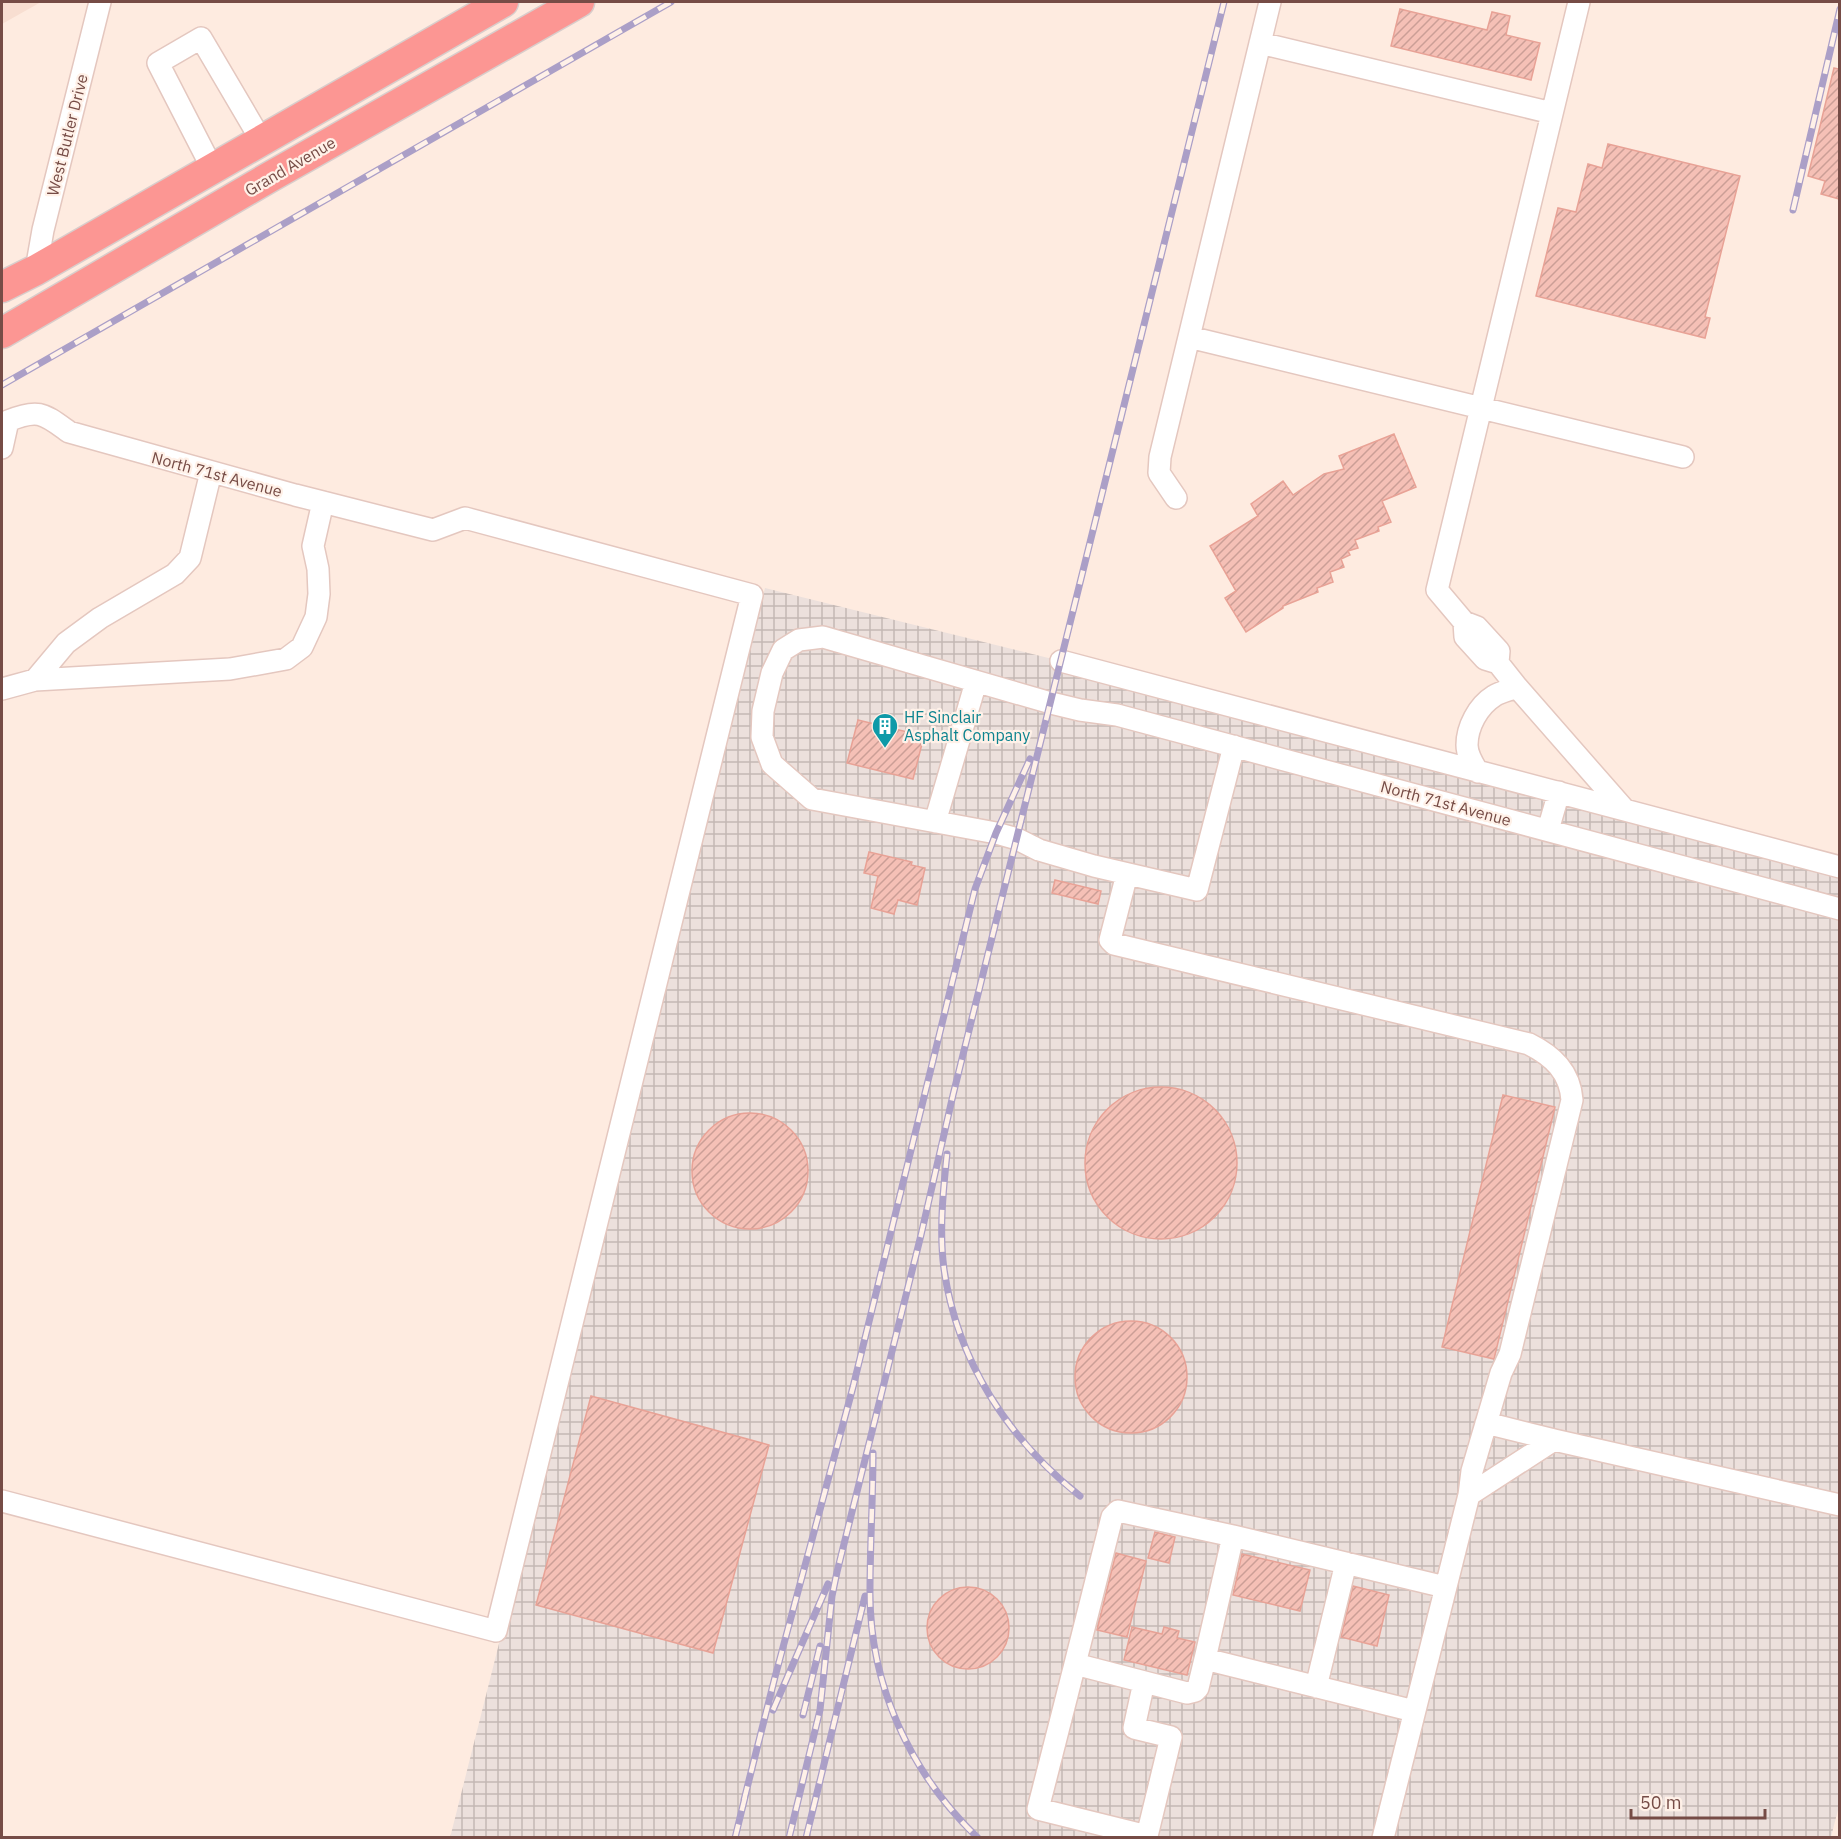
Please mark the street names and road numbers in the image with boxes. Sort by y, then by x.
street label: West Butler Drive [42,72,92,198]
street label: Grand Avenue [241,132,339,200]
street label: North 71st Avenue [150,447,285,501]
street label: North 71st Avenue [1379,776,1514,830]

